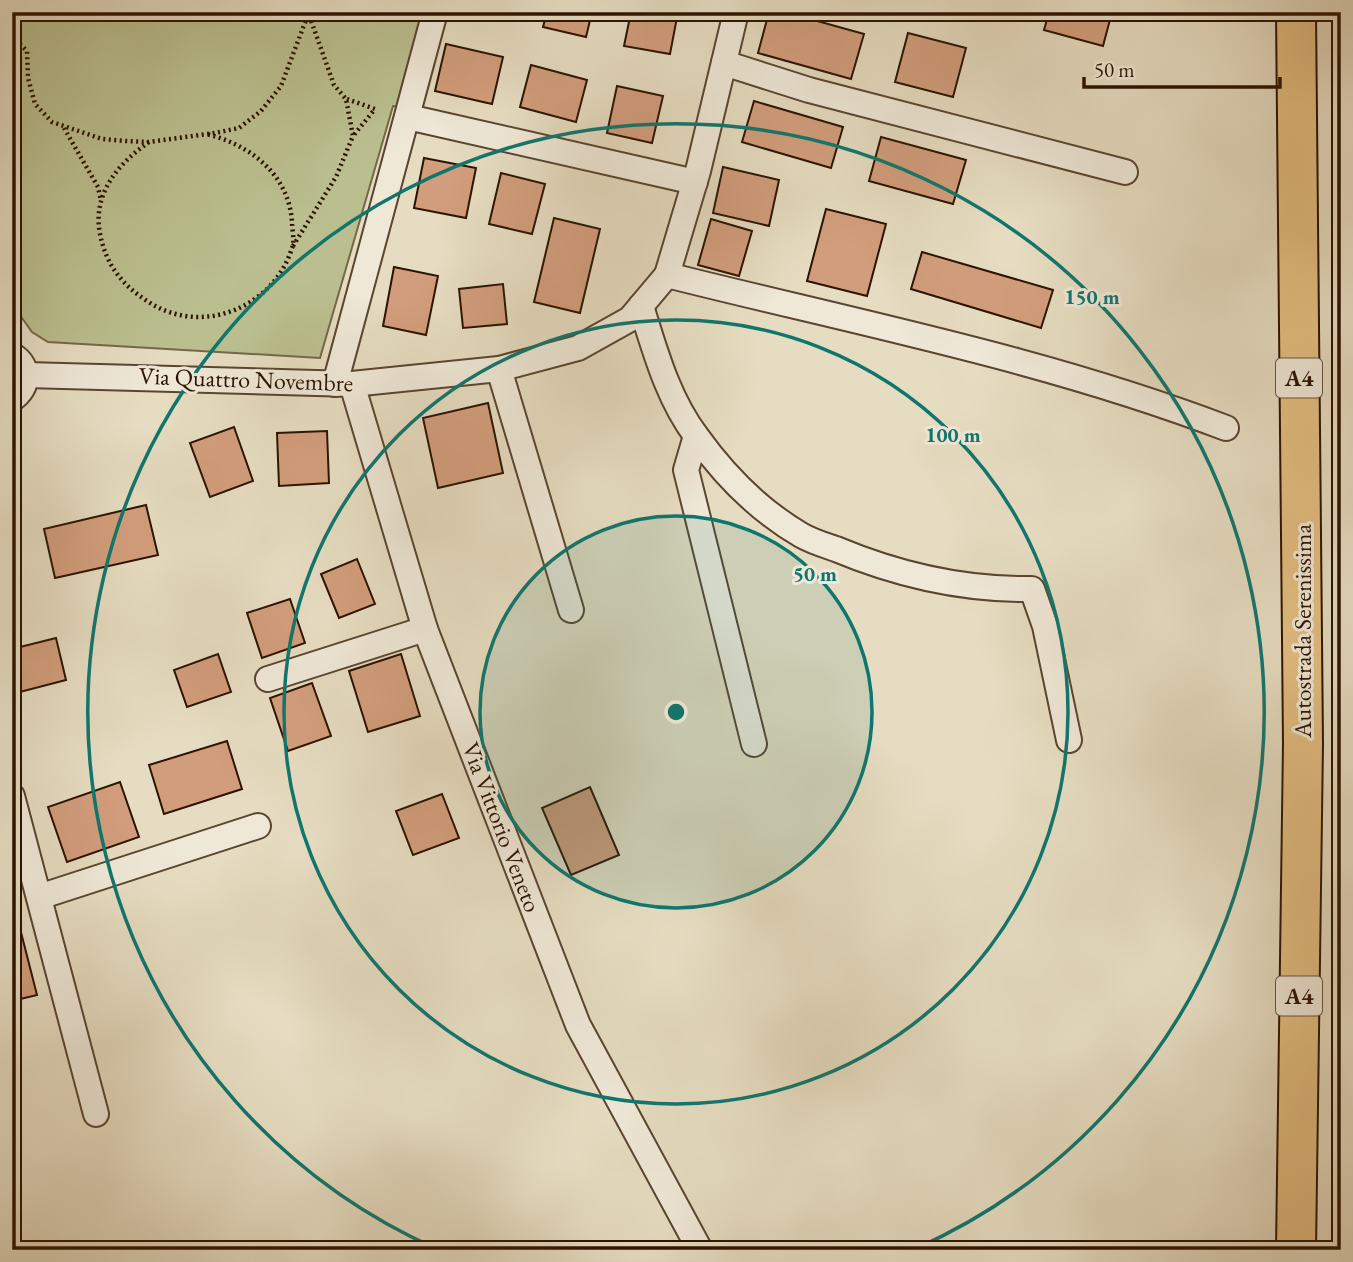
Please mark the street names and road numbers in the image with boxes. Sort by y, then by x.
road number: A4 [1276,358,1322,398]
street label: Via Quattro Novembre [138,360,354,398]
street label: Autostrada Serenissima [1287,524,1318,739]
street label: Via Vittorio Veneto [455,738,549,916]
road number: A4 [1276,976,1322,1015]

